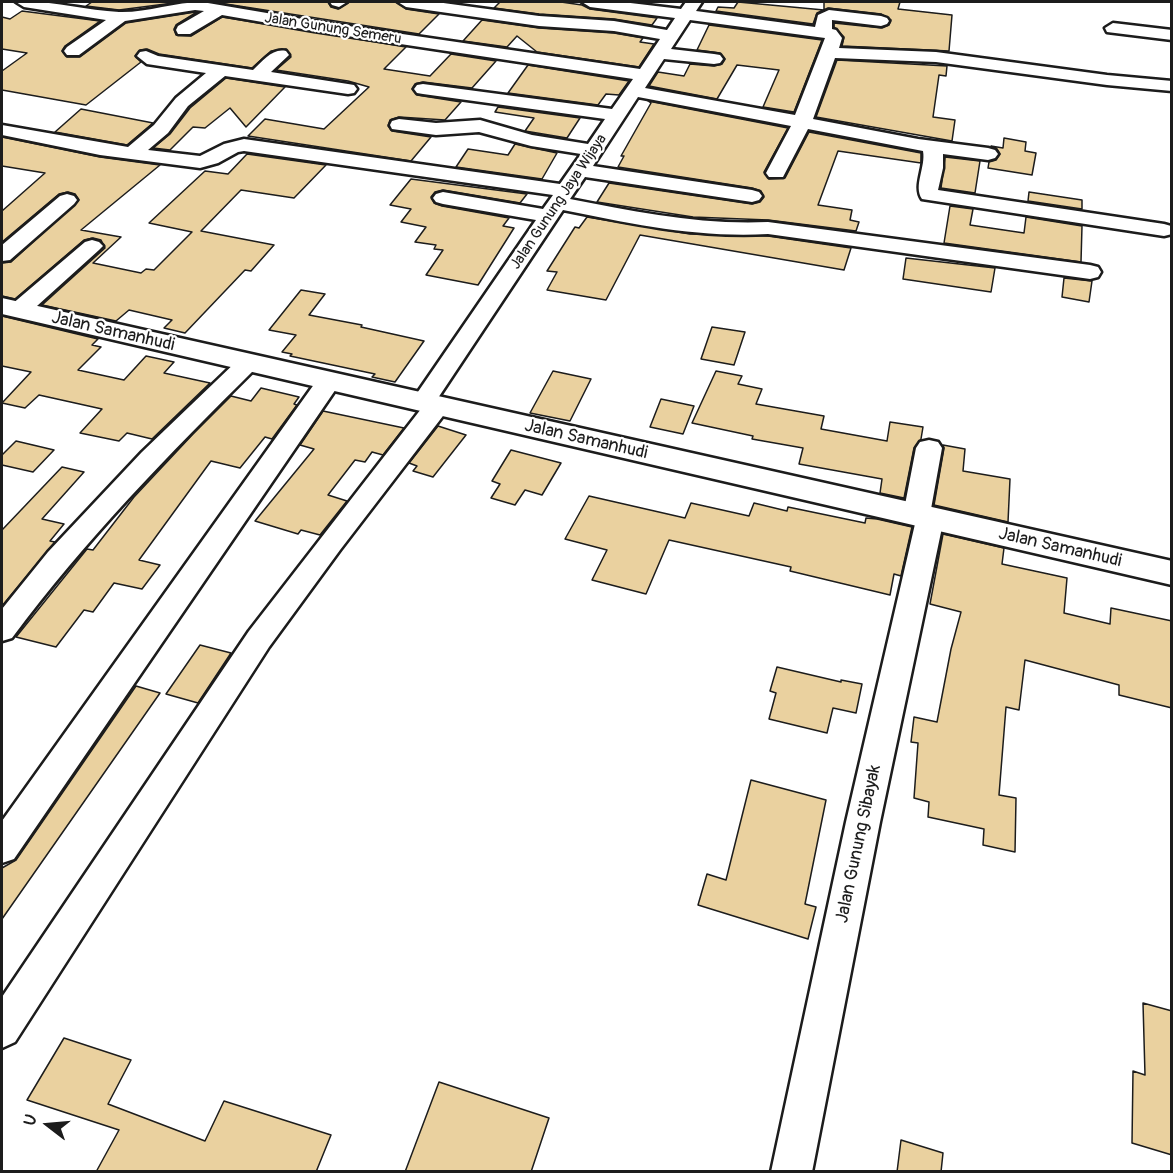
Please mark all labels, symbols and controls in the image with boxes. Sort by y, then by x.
street label: Jalan Gunung Semeru [263,9,403,49]
street label: Jalan Gunung Jaya Wijaya [507,131,611,273]
street label: Jalan Samanhudi [49,307,177,357]
street label: Jalan Samanhudi [522,415,650,465]
street label: Jalan Samanhudi [996,523,1124,573]
street label: Jalan Gunung Sibayak [832,763,886,925]
north arrow [18,1095,78,1155]
text: U [20,1112,42,1128]

